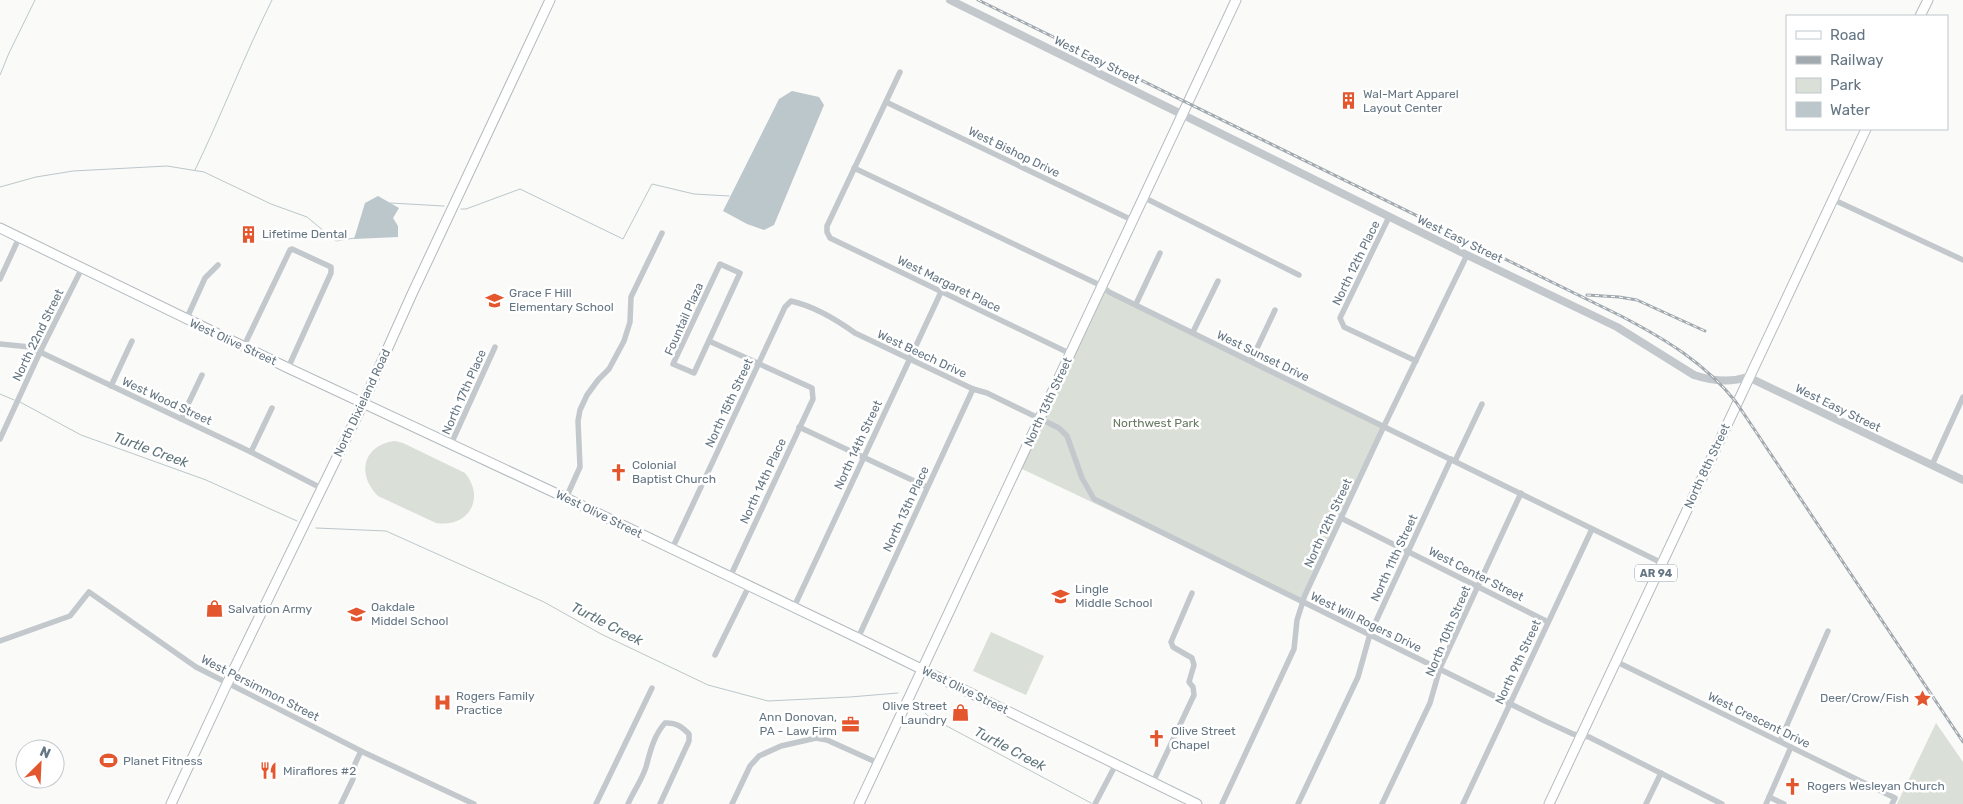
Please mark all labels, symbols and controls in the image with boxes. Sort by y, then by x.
legend [1786,15,1948,130]
text: Road [1830,26,1866,44]
street label: West Easy Street [1052,33,1142,87]
text: Railway [1830,51,1884,69]
text: Park [1830,76,1861,94]
place label: Wal-Mart Apparel Layout Center [1363,87,1459,115]
building icon: Wal-Mart Apparel Layout Center [1339,91,1359,111]
text: Water [1830,101,1870,119]
street label: West Bishop Drive [966,124,1062,180]
street label: West Easy Street [1415,212,1505,266]
street label: North 12th Place [1329,218,1383,308]
building icon: Lifetime Dental [238,224,258,244]
place label: Lifetime Dental [262,227,347,241]
street label: West Margaret Place [895,253,1003,315]
street label: Fountail Plaza [662,280,706,358]
street label: North 22nd Street [10,286,67,383]
place label: Grace F Hill Elementary School [509,286,614,314]
school or university icon: Grace F Hill Elementary School [485,290,505,310]
street label: West Olive Street [187,316,279,368]
street label: West Beech Drive [875,327,969,381]
street label: West Sunset Drive [1214,328,1312,385]
street label: North Dixieland Road [331,347,393,459]
street label: North 17th Place [439,347,489,437]
street label: North 13th Street [1021,355,1075,449]
street label: North 15th Street [702,356,756,450]
street label: West Wood Street [120,374,214,428]
street label: West Easy Street [1793,381,1883,435]
street label: North 14th Street [831,398,885,492]
park label: Northwest Park [1113,416,1200,430]
street label: North 8th Street [1681,421,1733,511]
water label: Turtle Creek [111,429,191,472]
street label: North 14th Place [737,436,789,526]
place label: Colonial Baptist Church [632,458,716,486]
church icon: Colonial Baptist Church [608,462,628,482]
street label: North 13th Place [880,464,932,554]
street label: North 12th Street [1301,476,1355,570]
street label: West Olive Street [553,487,645,541]
street label: North 11th Street [1368,512,1420,604]
street label: West Center Street [1426,544,1526,604]
road number: AR 94 [1635,564,1677,582]
place label: Lingle Middle School [1075,582,1152,610]
street label: North 10th Street [1423,583,1474,678]
school or university icon: Lingle Middle School [1051,586,1071,606]
street label: West Will Rogers Drive [1308,589,1424,655]
shop icon: Salvation Army [204,599,224,619]
water label: Turtle Creek [568,599,647,650]
place label: Oakdale Middel School [371,600,448,628]
place label: Salvation Army [228,602,312,616]
school or university icon: Oakdale Middel School [347,604,367,624]
street label: North 9th Street [1492,617,1544,706]
street label: West Persimmon Street [199,652,322,724]
street label: West Olive Street [919,663,1011,717]
place icon: Deer/Crow/Fish [1913,688,1933,708]
place label: Rogers Family Practice [456,689,535,717]
street label: West Crescent Drive [1706,689,1813,751]
place label: Deer/Crow/Fish [1820,691,1909,705]
hospital icon: Rogers Family Practice [432,693,452,713]
place label: Olive Street Laundry [882,699,947,727]
shop icon: Olive Street Laundry [951,703,971,723]
place label: Ann Donovan, PA - Law Firm [759,710,837,738]
office icon: Ann Donovan, PA - Law Firm [841,714,861,734]
water label: Turtle Creek [971,723,1049,775]
place label: Olive Street Chapel [1171,724,1236,752]
church icon: Olive Street Chapel [1147,728,1167,748]
north arrow [15,739,65,789]
text: N [37,743,53,762]
sports icon: Planet Fitness [99,751,119,771]
place label: Planet Fitness [123,754,203,768]
restaurant icon: Miraflores #2 [259,761,279,781]
place label: Miraflores #2 [283,764,356,778]
church icon: Rogers Wesleyan Church [1783,776,1803,796]
place label: Rogers Wesleyan Church [1807,779,1945,793]

